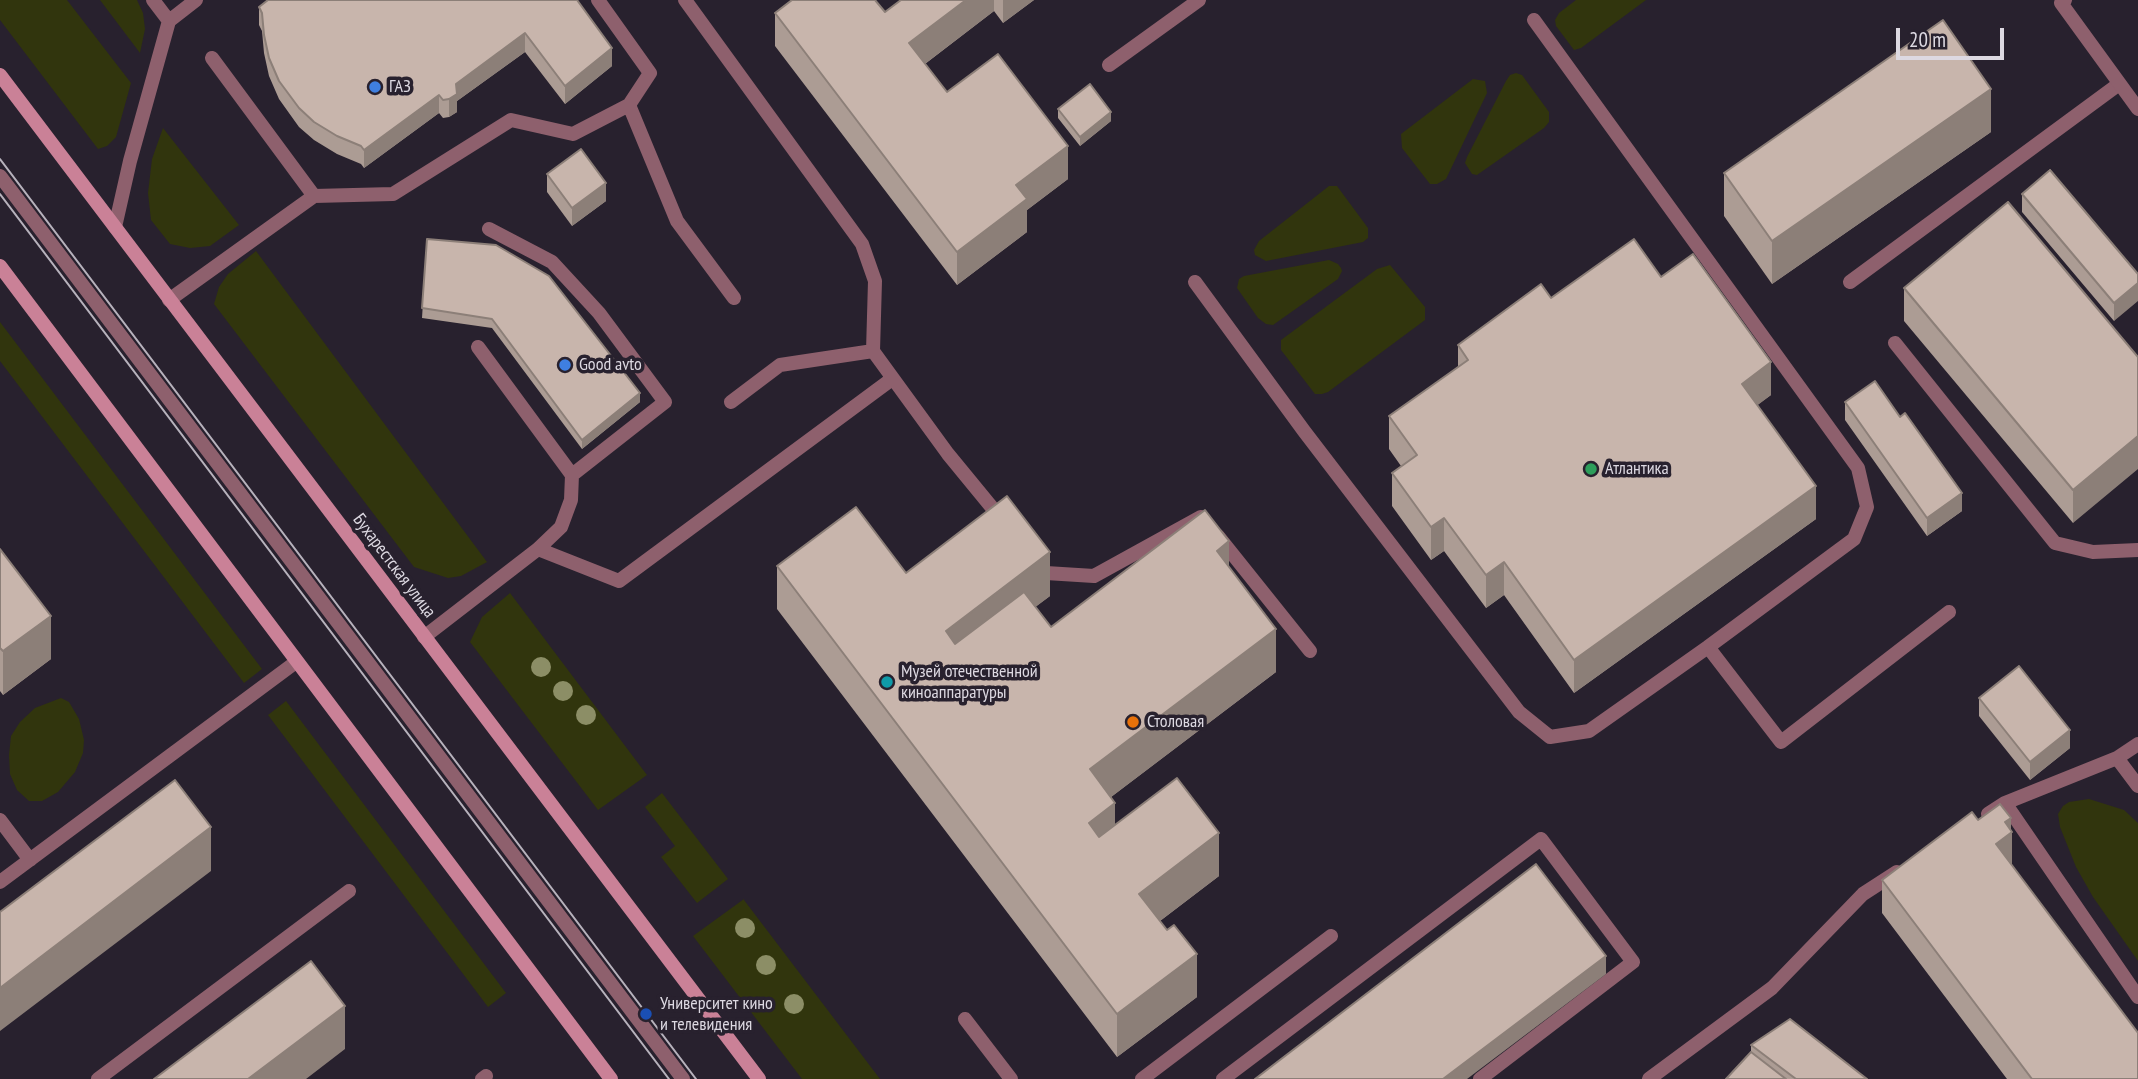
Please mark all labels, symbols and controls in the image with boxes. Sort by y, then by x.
scale bar [1900,14,2008,58]
text: 20 m [1909,26,1946,53]
place label: ГАЗ [389,76,411,98]
marker: ГАЗ [367,79,383,95]
place label: Good avto [579,354,642,376]
marker: Good avto [557,357,573,373]
place label: Атлантика [1605,458,1669,480]
marker: Атлантика [1583,461,1599,477]
street label: Бухарестская улица [348,510,440,622]
place label: Музей отечественной киноаппаратуры [901,661,1038,704]
marker: Музей отечественной киноаппаратуры [879,674,895,690]
place label: Столовая [1147,711,1204,733]
marker: Столовая [1125,714,1141,730]
place label: Университет кино и телевидения [660,993,773,1036]
marker: Университет кино и телевидения [638,1006,654,1022]

